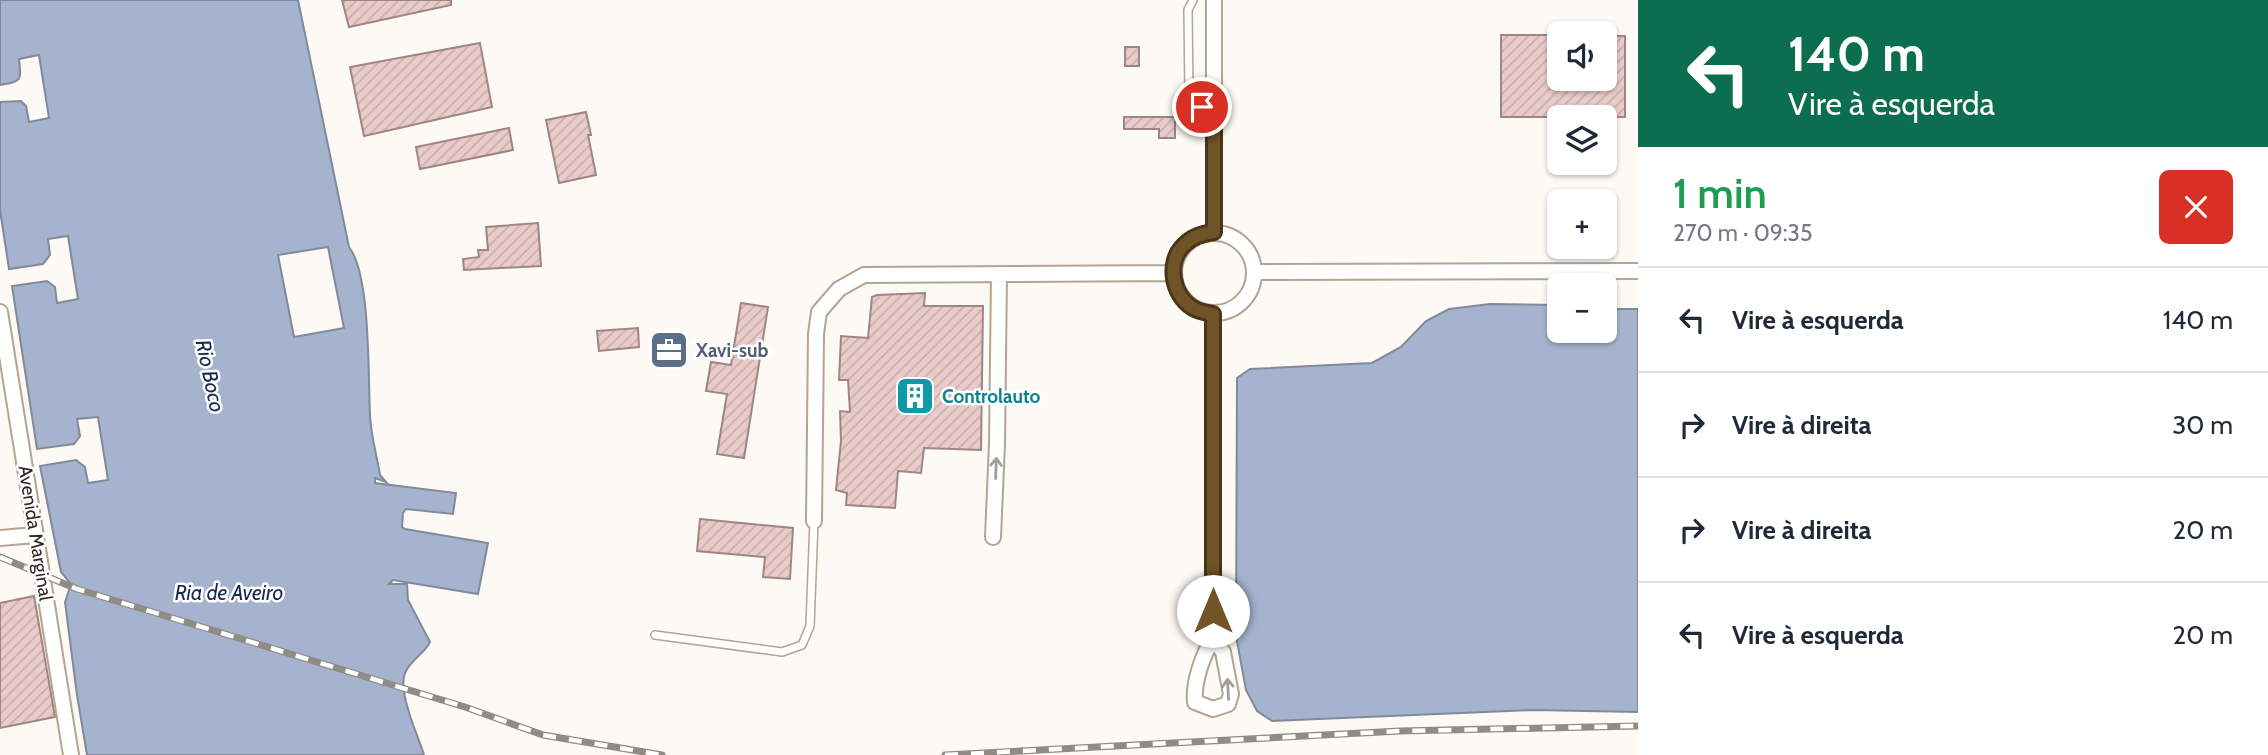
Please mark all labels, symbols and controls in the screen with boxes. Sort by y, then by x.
map controls [1547,21,1617,343]
button: sound [1547,21,1617,91]
text: 140 m [1788,24,1925,83]
icon: left [1673,28,1764,119]
pin [1172,77,1232,137]
text: Vire à esquerda [1788,84,1995,123]
icon: arrive [1183,88,1221,126]
button: layers [1547,105,1617,175]
text: 1 min [1673,167,1767,219]
button: close [2159,170,2233,244]
button: + [1547,189,1617,259]
text: 270 m · 09:35 [1673,219,1812,247]
button: − [1547,273,1617,343]
icon: left [1673,301,1711,339]
text: Vire à esquerda [1732,304,1904,336]
text: 140 m [2163,304,2233,336]
office icon: Xavi-sub [648,329,690,371]
water label: Rio Boco [191,337,230,414]
place label: Xavi-sub [695,339,768,362]
building icon: Controlauto [894,375,936,417]
place label: Controlauto [942,385,1040,408]
icon: right [1673,406,1711,444]
text: Vire à direita [1732,409,1872,441]
text: 30 m [2172,409,2233,441]
one-way arrow [989,457,1002,480]
street label: Avenida Marginal [13,464,58,603]
icon: right [1673,511,1711,549]
text: Vire à direita [1732,514,1872,546]
text: 20 m [2173,514,2233,546]
position arrow [1176,574,1250,648]
water label: Ria de Aveiro [175,580,283,605]
icon: left [1673,616,1711,654]
text: Vire à esquerda [1732,619,1904,651]
text: 20 m [2173,619,2233,651]
one-way arrow [1221,678,1234,701]

